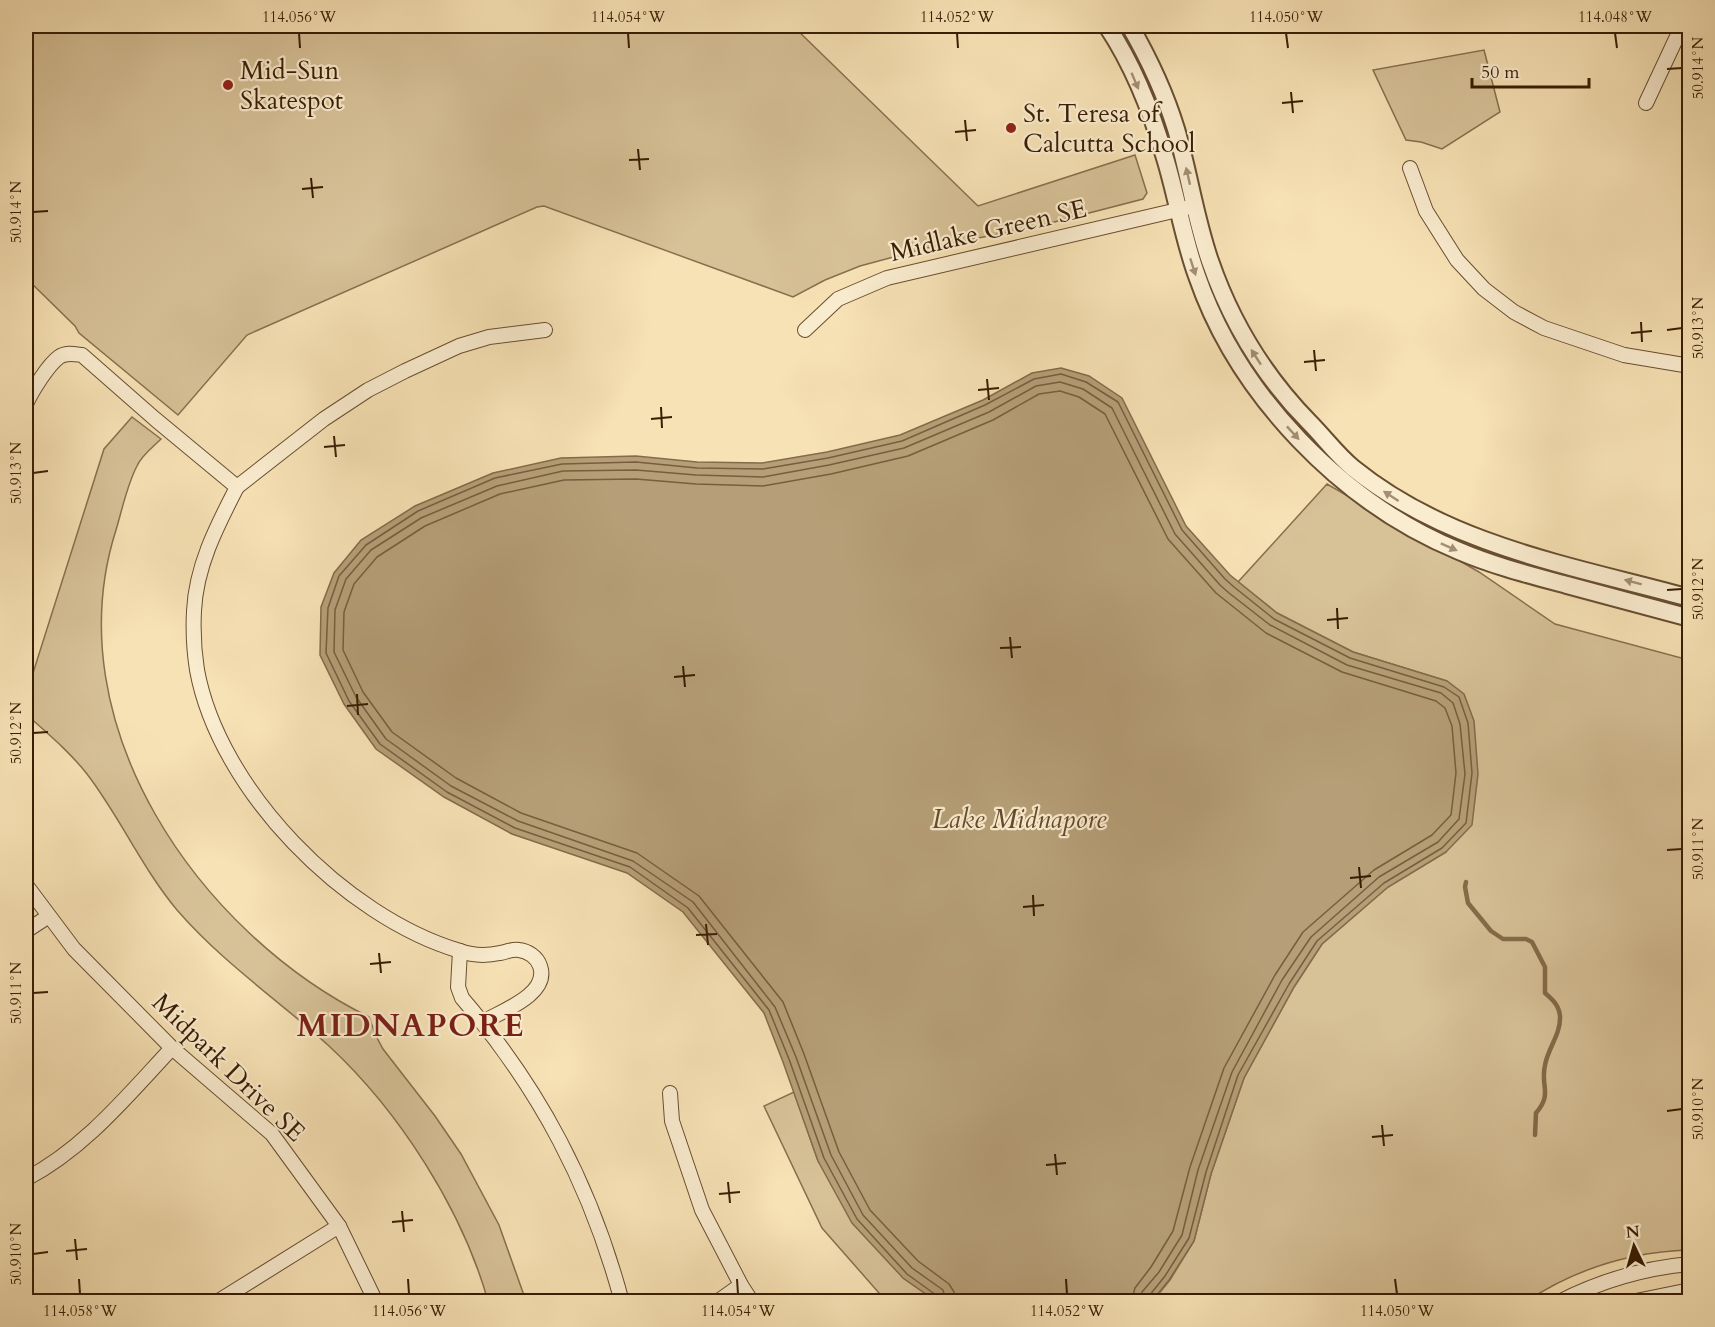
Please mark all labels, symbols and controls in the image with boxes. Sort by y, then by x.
text: 114.056°W [262,7,337,27]
text: 114.054°W [591,7,666,27]
text: 114.052°W [920,7,995,27]
text: 114.050°W [1249,7,1324,27]
text: 114.048°W [1578,7,1653,27]
text: 50.914°N [1688,36,1708,99]
scale bar [1472,51,1589,89]
place label: Mid-Sun Skatespot [240,53,343,118]
text: 50 m [1481,60,1520,85]
one-way arrow [1131,72,1140,90]
marker: Mid-Sun Skatespot [221,78,235,92]
place label: St. Teresa of Calcutta School [1023,96,1196,161]
marker: St. Teresa of Calcutta School [1004,121,1018,135]
one-way arrow [1182,167,1192,185]
text: 50.914°N [6,180,26,243]
street label: Midlake Green SE [886,191,1090,270]
one-way arrow [1189,258,1199,276]
text: 50.913°N [1688,296,1708,359]
one-way arrow [1251,349,1262,365]
one-way arrow [1285,425,1299,439]
text: 50.913°N [6,441,26,504]
one-way arrow [1383,490,1400,501]
one-way arrow [1441,542,1459,552]
text: 50.912°N [1688,557,1708,620]
one-way arrow [1624,577,1642,587]
text: 50.912°N [6,701,26,764]
water label: Lake Midnapore [932,801,1107,838]
text: 50.911°N [1688,817,1708,880]
text: 50.911°N [6,961,26,1024]
street label: Midpark Drive SE [145,985,313,1149]
district label: MIDNAPORE [297,1004,525,1048]
text: 50.910°N [1688,1077,1708,1140]
north arrow [1604,1216,1664,1276]
text: N [1625,1220,1641,1244]
text: 50.910°N [6,1222,26,1285]
text: 114.058°W [43,1301,118,1321]
text: 114.056°W [372,1301,447,1321]
text: 114.054°W [701,1301,776,1321]
text: 114.052°W [1030,1301,1105,1321]
text: 114.050°W [1360,1301,1435,1321]

